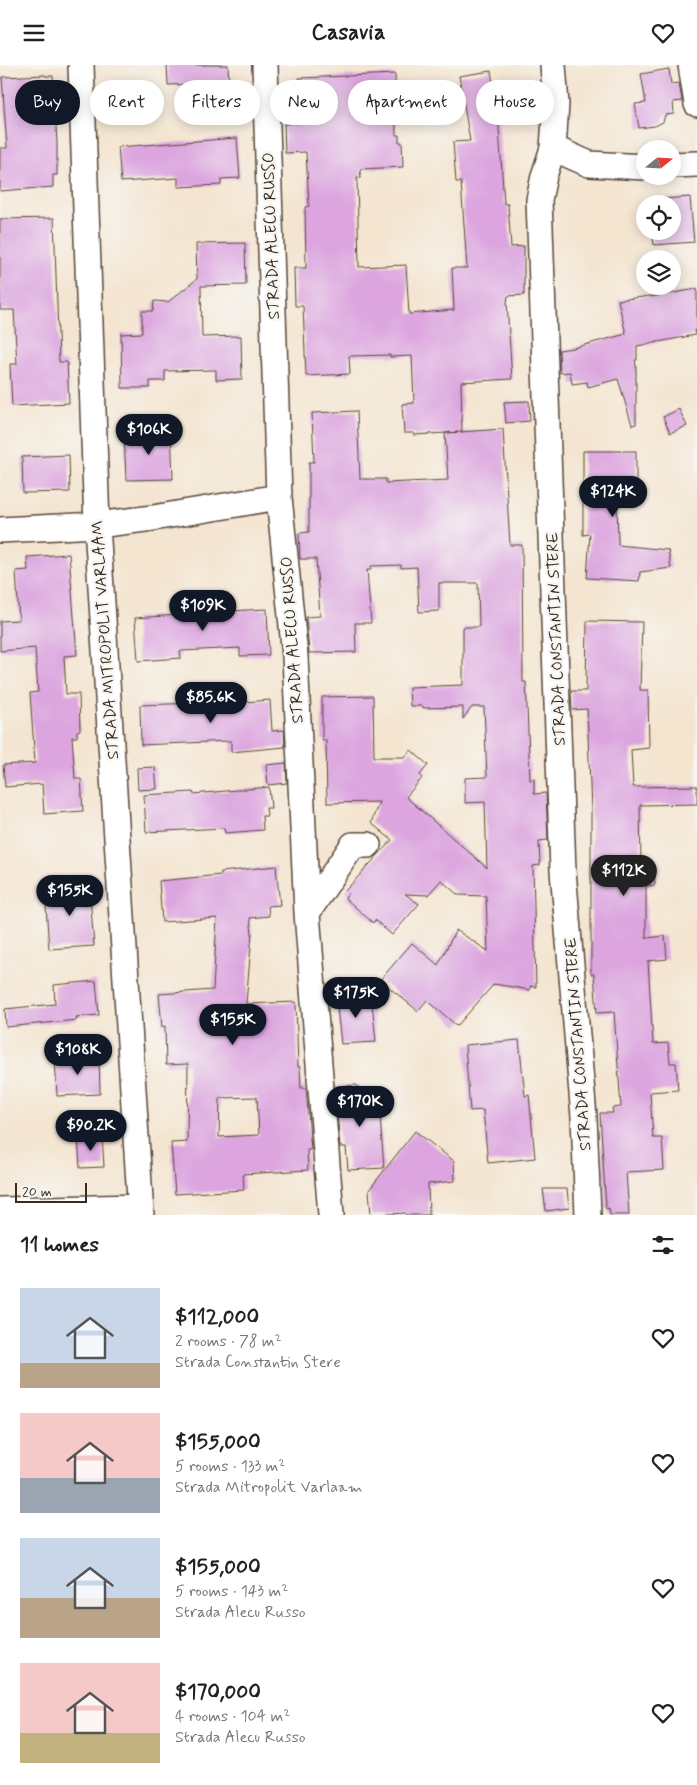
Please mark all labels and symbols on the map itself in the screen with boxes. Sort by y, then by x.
north arrow [636,140,681,185]
street label: STRADA ALECU RUSSO [258,152,285,320]
pin: $106K [114,413,184,456]
pin: $124K [578,475,648,518]
street label: STRADA MITROPOLIT VARLAAM [87,520,124,760]
street label: STRADA CONSTANTIN STERE [542,532,571,746]
street label: STRADA ALECU RUSSO [276,556,309,724]
pin: $109K [168,589,238,632]
pin: $85.6K [170,681,252,724]
pin: $112K [589,855,659,897]
pin: $155K [35,875,105,917]
street label: STRADA CONSTANTIN STERE [561,937,596,1151]
pin: $175K [321,977,391,1019]
pin: $155K [198,1003,268,1046]
pin: $108K [43,1033,113,1076]
pin: $170K [325,1085,395,1128]
pin: $90.2K [50,1109,132,1152]
scale bar [15,1180,88,1203]

